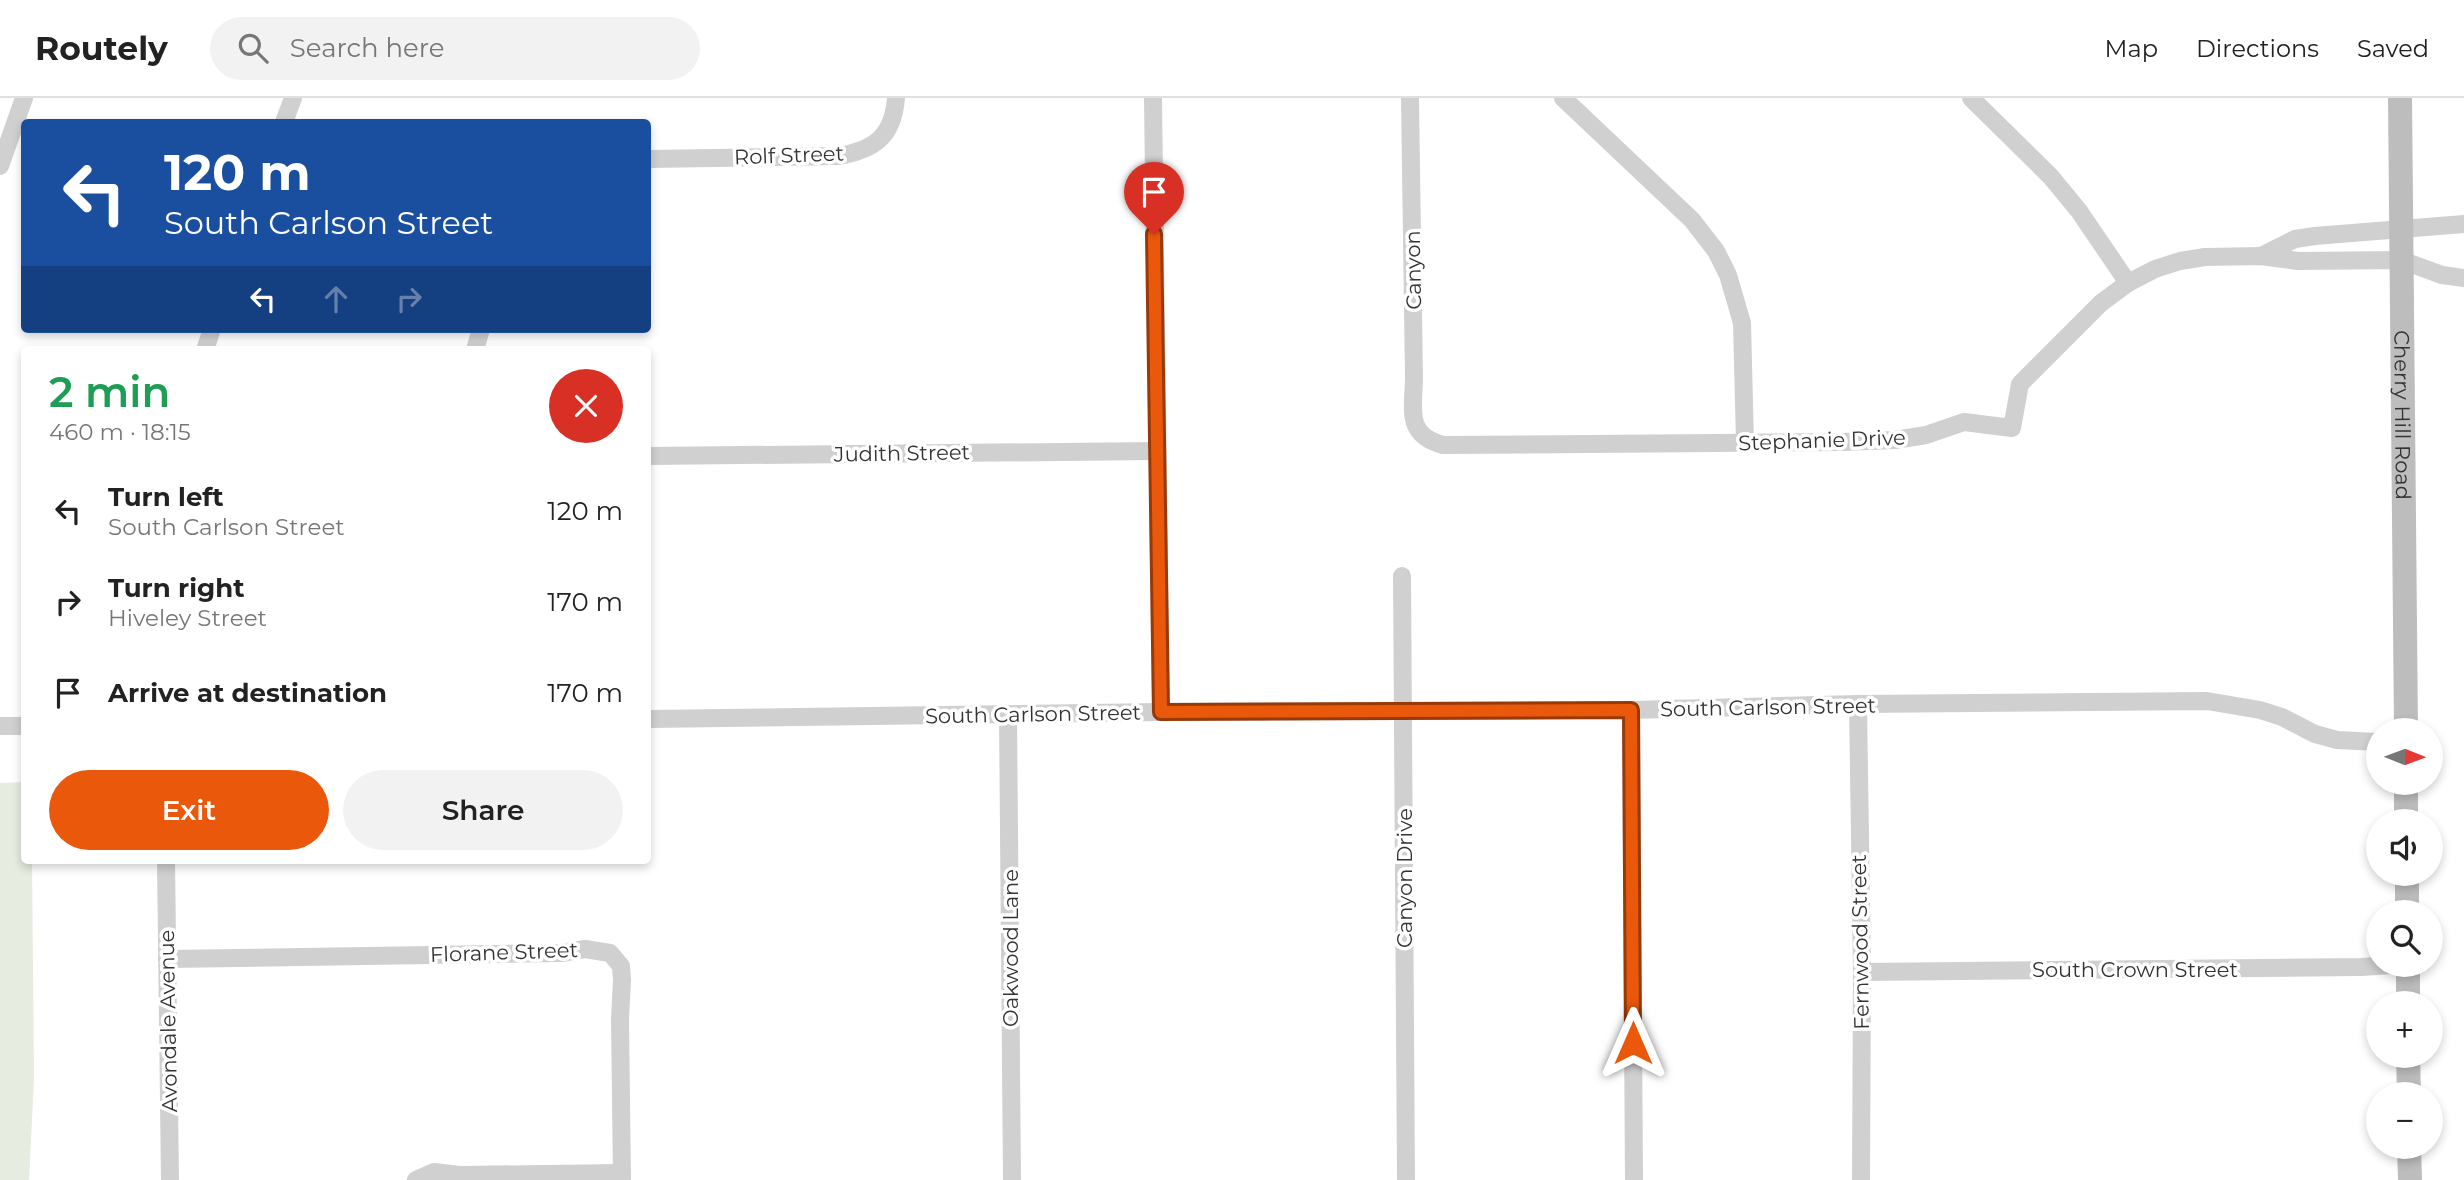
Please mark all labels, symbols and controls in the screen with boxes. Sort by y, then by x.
search box [210,17,700,80]
text: Routely [35,28,168,68]
icon: search [234,29,272,67]
text: Search here [290,32,445,64]
text: Map [2105,34,2158,63]
text: Directions [2196,34,2319,63]
text: Saved [2357,34,2429,63]
street label: Rolf Street [734,141,844,169]
text: 120 m [164,143,311,202]
icon: left [49,147,140,238]
pin [1124,162,1184,234]
icon: arrive [1135,173,1173,211]
text: South Carlson Street [164,203,493,242]
street label: Canyon [1400,230,1426,310]
icon: left [244,280,282,318]
icon: ahead [317,280,355,318]
icon: right [390,280,428,318]
street label: Cherry Hill Road [2390,330,2416,500]
text: 2 min [49,366,170,418]
button: close [549,369,623,443]
text: 460 m · 18:15 [49,418,191,446]
street label: Stephanie Drive [1738,425,1906,455]
street label: Judith Street [833,439,970,467]
text: Turn left [108,481,224,513]
icon: left [49,492,87,530]
text: 120 m [547,495,623,527]
text: South Carlson Street [108,513,345,541]
text: Turn right [108,572,244,604]
icon: right [49,583,87,621]
text: 170 m [547,586,623,618]
text: Hiveley Street [108,604,267,632]
icon: arrive [49,674,87,712]
text: Arrive at destination [108,677,387,709]
text: 170 m [547,677,623,709]
street label: South Carlson Street [1660,693,1876,721]
street label: South Carlson Street [925,700,1141,728]
north arrow [2366,718,2443,794]
map controls [2366,718,2443,1159]
button: Exit [49,770,329,850]
button: Share [343,770,623,850]
street label: Canyon Drive [1392,808,1417,948]
button: sound [2366,809,2443,886]
street label: Fernwood Street [1846,854,1874,1030]
street label: Oakwood Lane [998,869,1023,1027]
button: search [2366,900,2443,977]
street label: Avondale Avenue [154,929,182,1113]
street label: Florane Street [430,937,578,967]
street label: South Crown Street [2032,957,2238,982]
button: + [2366,991,2443,1068]
position arrow [1596,1006,1670,1080]
button: − [2366,1082,2443,1159]

